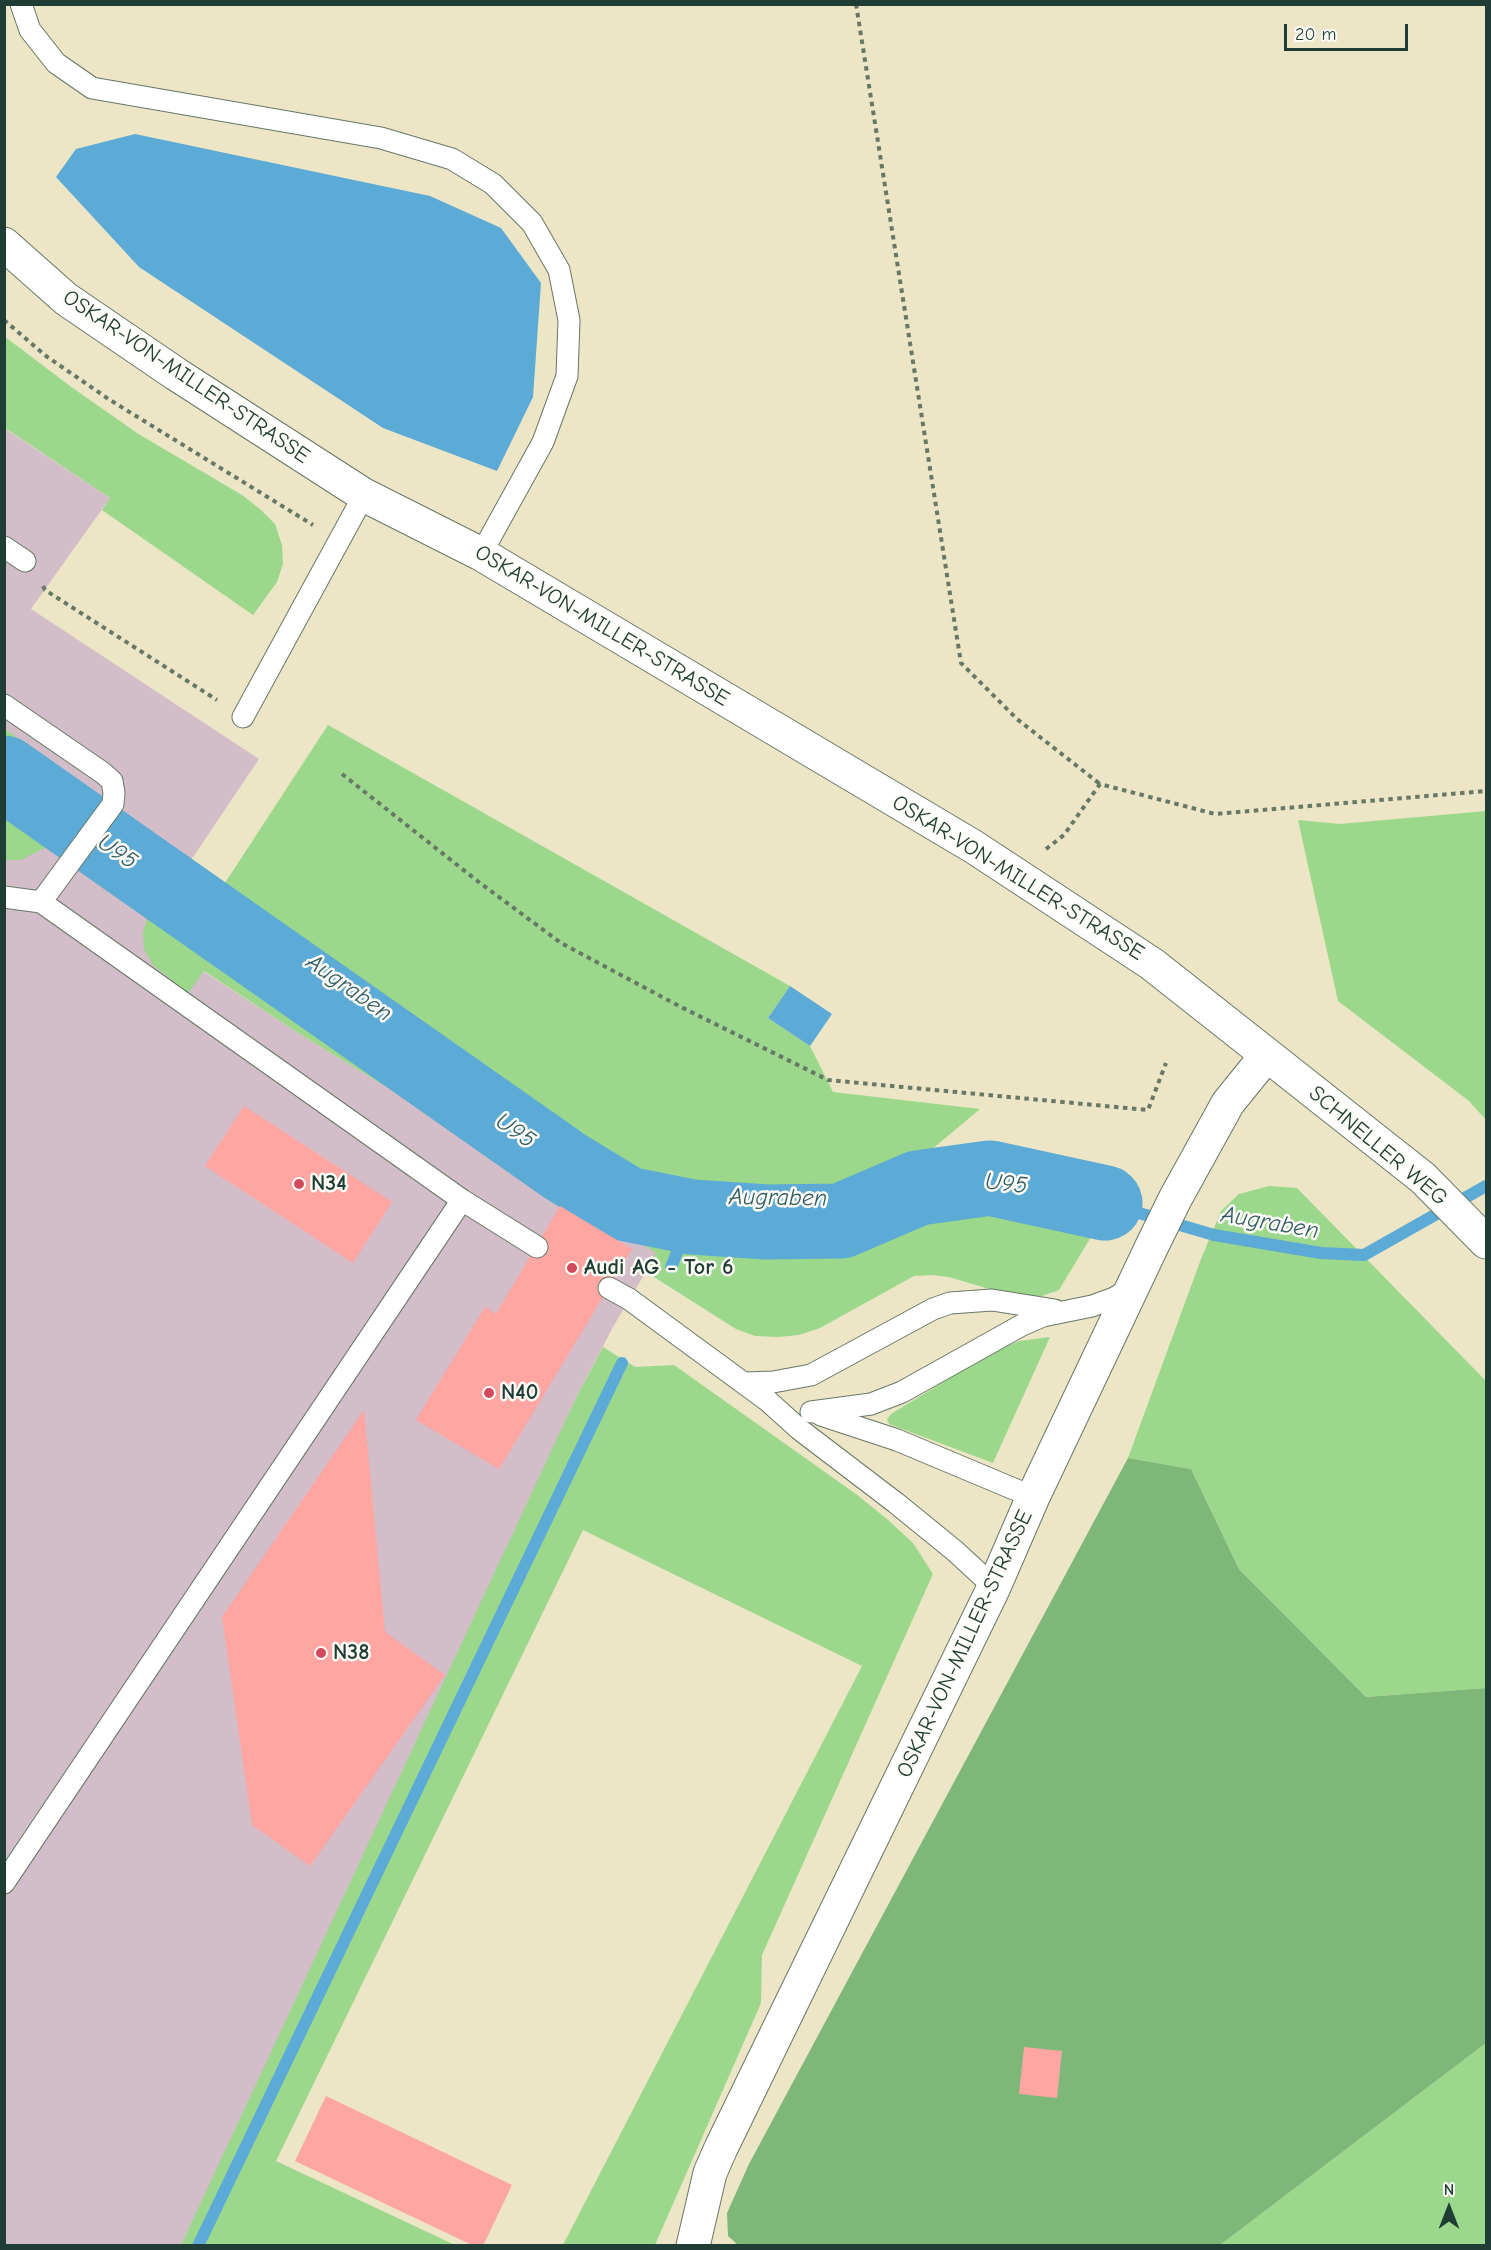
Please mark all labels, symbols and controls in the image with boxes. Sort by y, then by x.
scale bar [1287,12,1412,50]
text: 20 m [1295,24,1336,45]
street label: OSKAR-VON-MILLER-STRASSE [58,284,314,470]
street label: OSKAR-VON-MILLER-STRASSE [470,539,734,713]
street label: OSKAR-VON-MILLER-STRASSE [887,789,1149,967]
water label: U95 [91,828,143,876]
water label: Augraben [300,948,398,1028]
street label: SCHNELLER WEG [1303,1080,1453,1212]
water label: U95 [489,1107,541,1155]
water label: U95 [983,1167,1029,1201]
place label: N34 [311,1171,347,1197]
marker: N34 [292,1177,306,1191]
water label: Augraben [729,1183,827,1213]
water label: Augraben [1219,1200,1321,1246]
place label: Audi AG - Tor 6 [584,1255,733,1281]
marker: Audi AG - Tor 6 [565,1261,579,1275]
place label: N40 [501,1380,538,1406]
marker: N40 [482,1386,496,1400]
street label: OSKAR-VON-MILLER-STRASSE [891,1506,1039,1782]
place label: N38 [333,1640,369,1666]
marker: N38 [314,1646,328,1660]
north arrow [1419,2178,1479,2238]
text: N [1444,2181,1454,2199]

